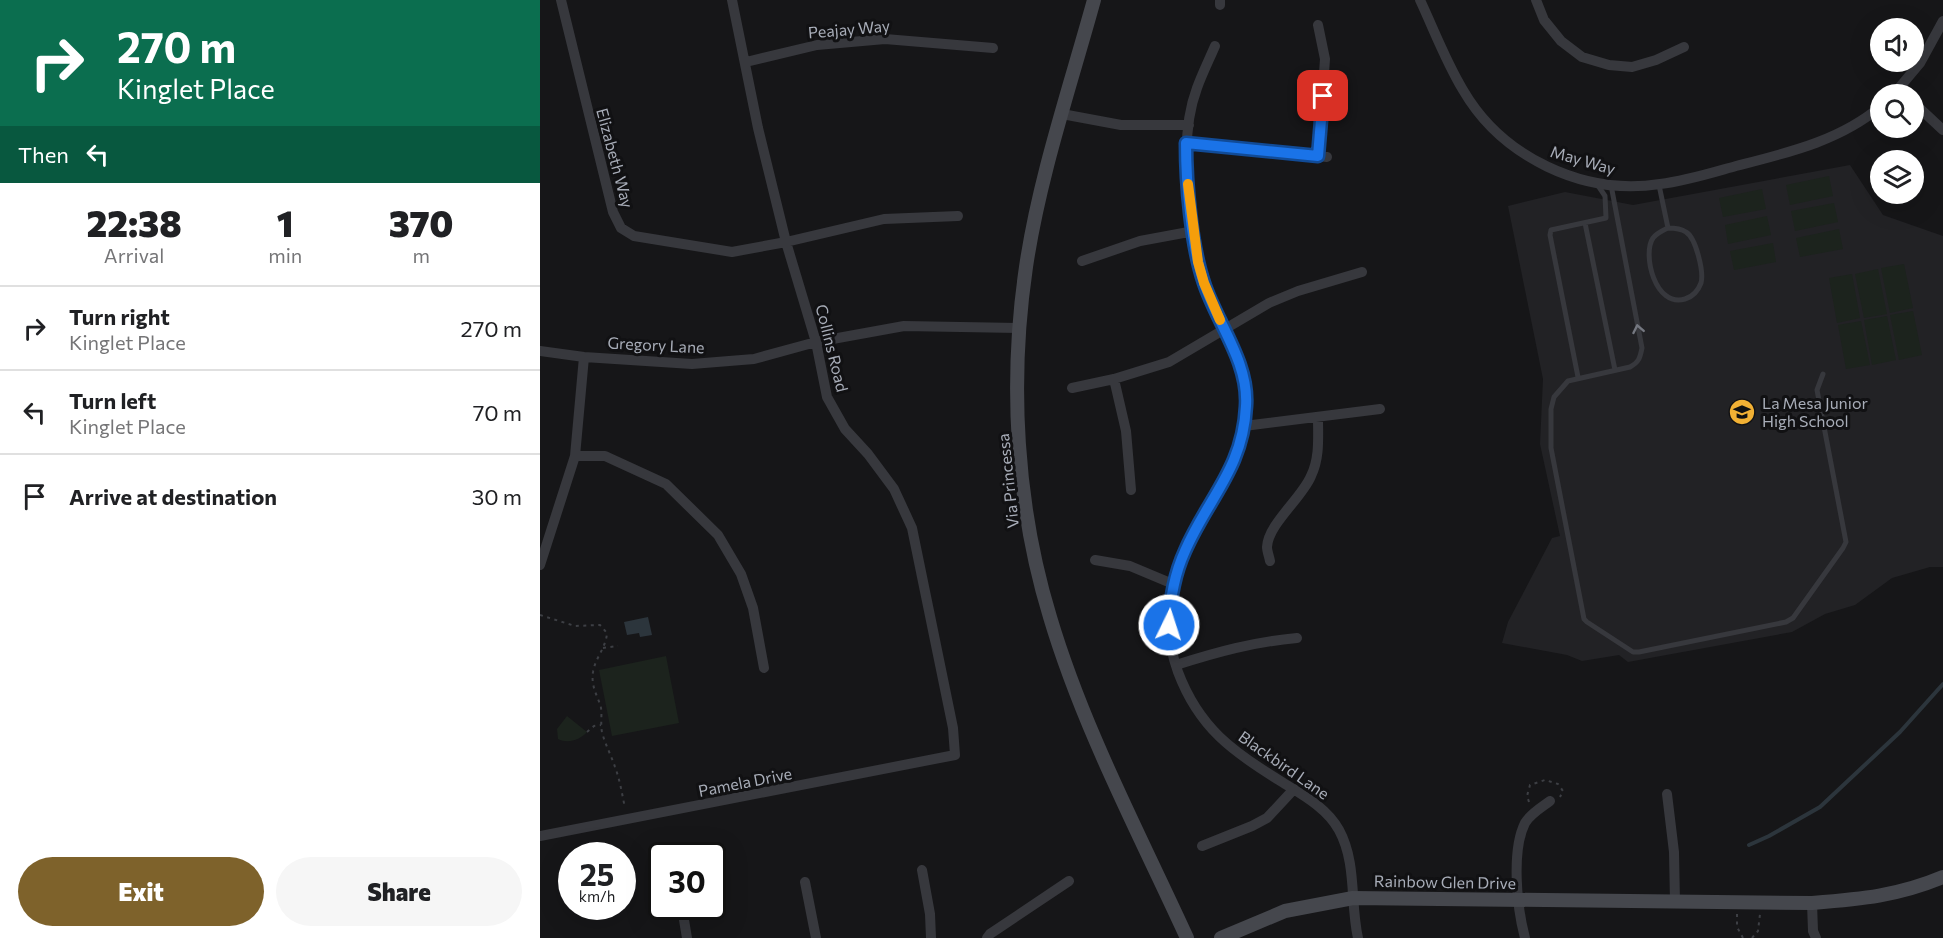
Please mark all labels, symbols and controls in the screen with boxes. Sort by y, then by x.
street label: Peajay Way [807,15,891,42]
map controls [1870,18,1924,204]
button: sound [1870,18,1924,72]
text: 270 m [117,20,236,72]
icon: right [18,24,96,102]
pin [1297,70,1348,121]
text: Kinglet Place [117,72,275,105]
icon: arrive [1306,79,1339,112]
button: search [1870,84,1924,138]
street label: Elizabeth Way [593,106,638,210]
icon: left [81,138,114,171]
text: Then [18,141,69,168]
street label: May Way [1548,141,1618,178]
button: layers [1870,150,1924,204]
text: 22:38 [86,200,182,244]
text: 1 [277,200,294,244]
text: 370 [389,200,454,244]
text: Arrival [104,243,164,267]
text: min [268,243,302,267]
text: m [412,243,430,267]
street label: Collins Road [812,302,853,394]
text: Turn right [69,303,170,330]
icon: right [18,312,51,345]
text: 270 m [461,315,522,342]
one-way arrow [1632,324,1645,334]
text: Kinglet Place [69,330,186,354]
street label: Gregory Lane [607,332,705,357]
text: Turn left [69,387,156,414]
place label: La Mesa Junior High School [1762,393,1868,430]
icon: left [18,396,51,429]
school or university icon: La Mesa Junior High School [1727,397,1757,427]
text: 70 m [473,399,522,426]
text: Kinglet Place [69,414,186,438]
street label: Via Princessa [993,433,1022,530]
icon: arrive [18,480,51,513]
text: Arrive at destination [69,483,277,510]
text: 30 m [472,483,522,510]
position arrow [1137,593,1201,657]
street label: Blackbird Lane [1235,726,1333,803]
street label: Pamela Drive [696,763,793,800]
speed limit sign: 30 [648,842,726,920]
text: 25 [580,855,614,892]
button: Exit [18,857,264,926]
button: Share [276,857,522,926]
street label: Rainbow Glen Drive [1374,871,1516,892]
text: km/h [579,887,615,905]

